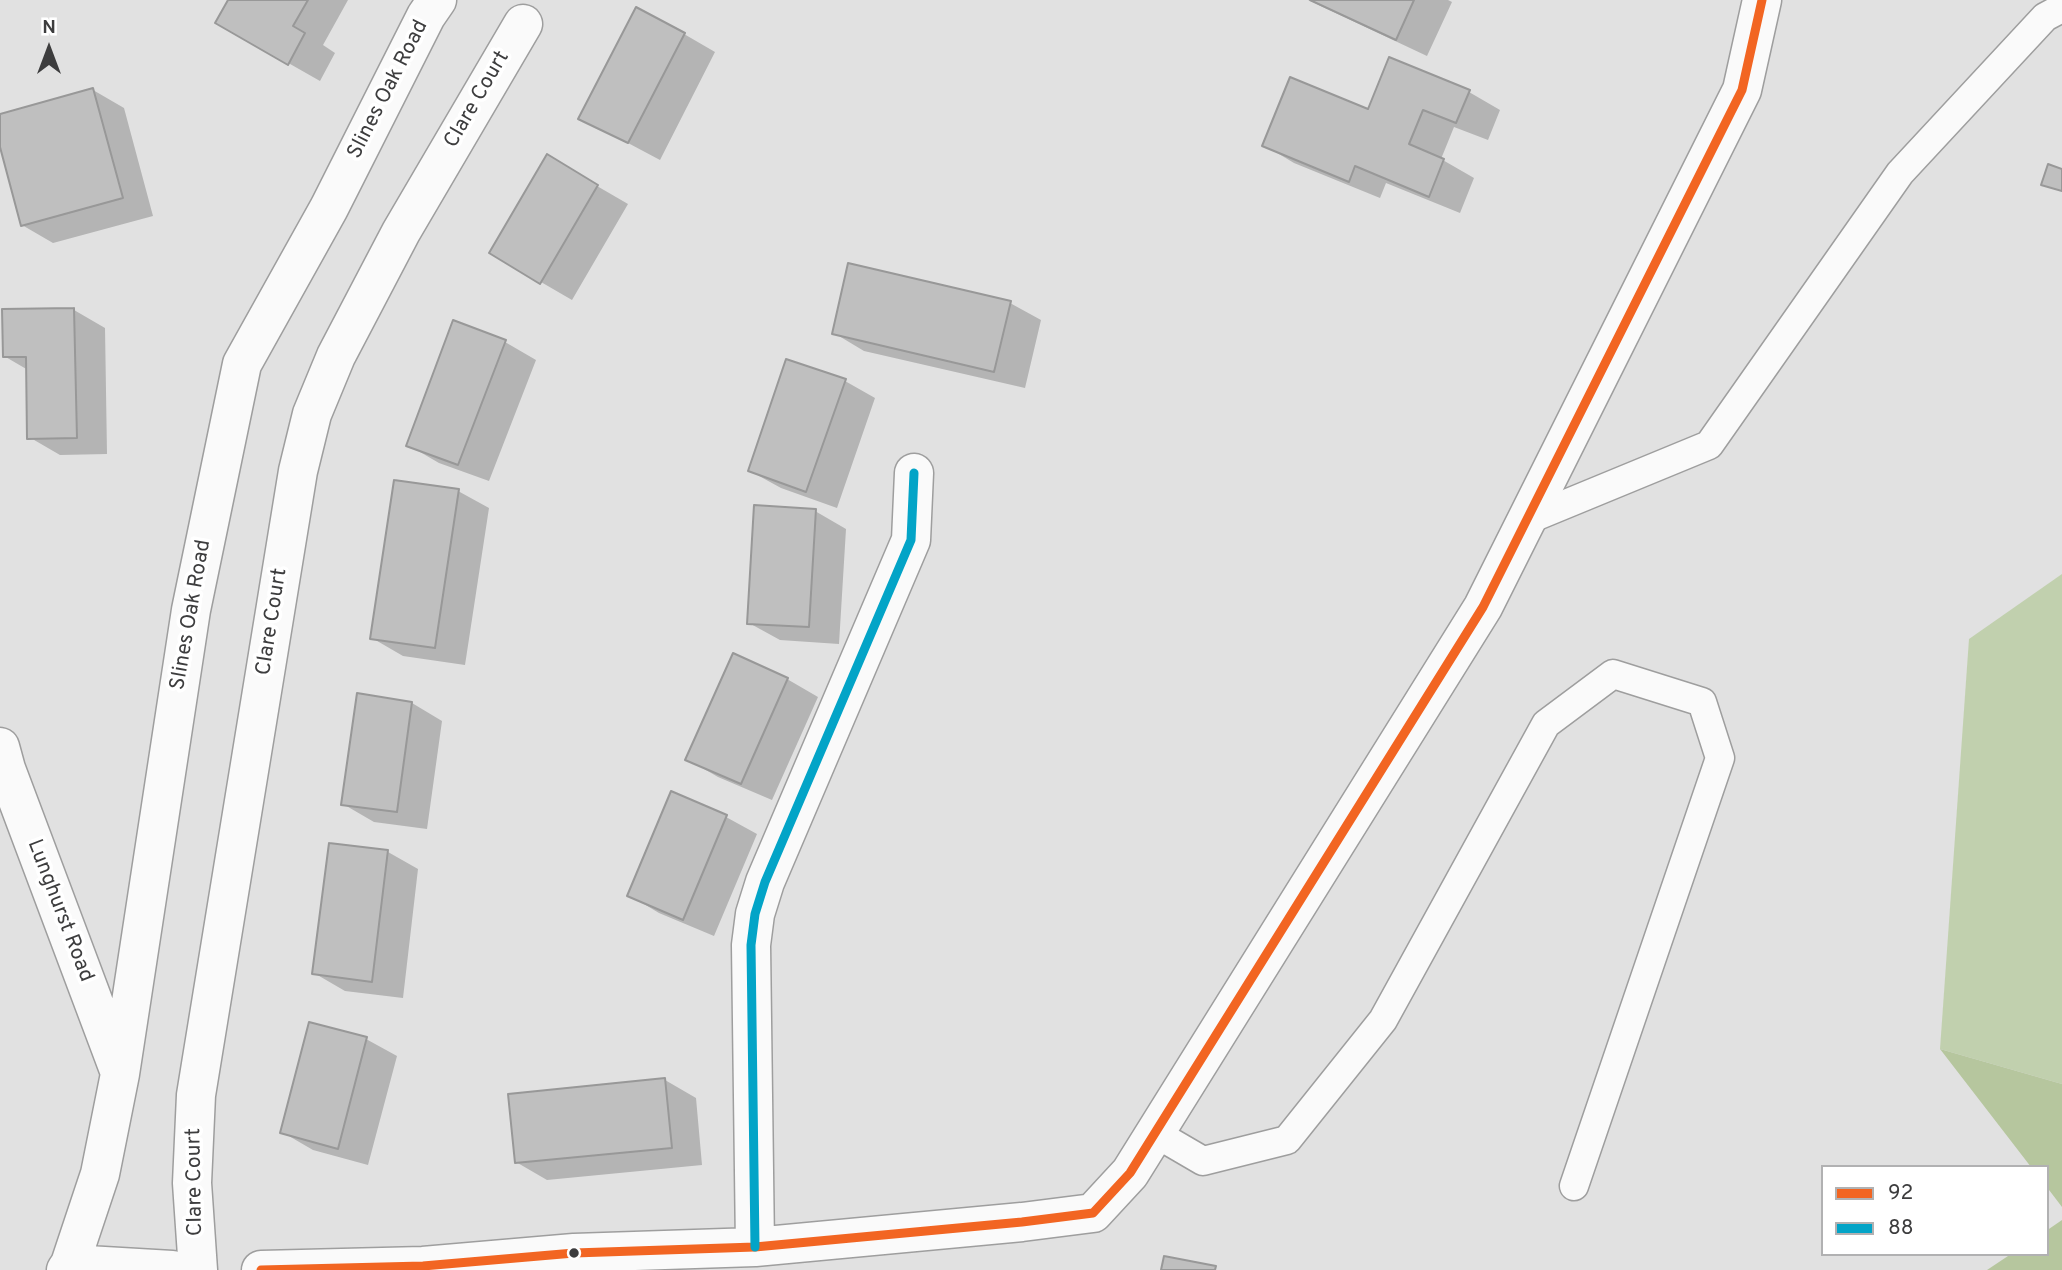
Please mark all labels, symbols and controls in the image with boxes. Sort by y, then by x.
north arrow [14,14,84,84]
text: N [42,16,56,40]
street label: Slines Oak Road [343,17,435,163]
street label: Clare Court [440,47,516,153]
street label: Slines Oak Road [166,538,218,692]
street label: Clare Court [252,567,294,677]
street label: Lunghurst Road [20,836,98,986]
street label: Clare Court [182,1128,210,1236]
legend [1820,1165,2048,1256]
text: 92 [1888,1180,1913,1207]
text: 88 [1888,1215,1914,1242]
unlabelled marker [567,1246,581,1260]

